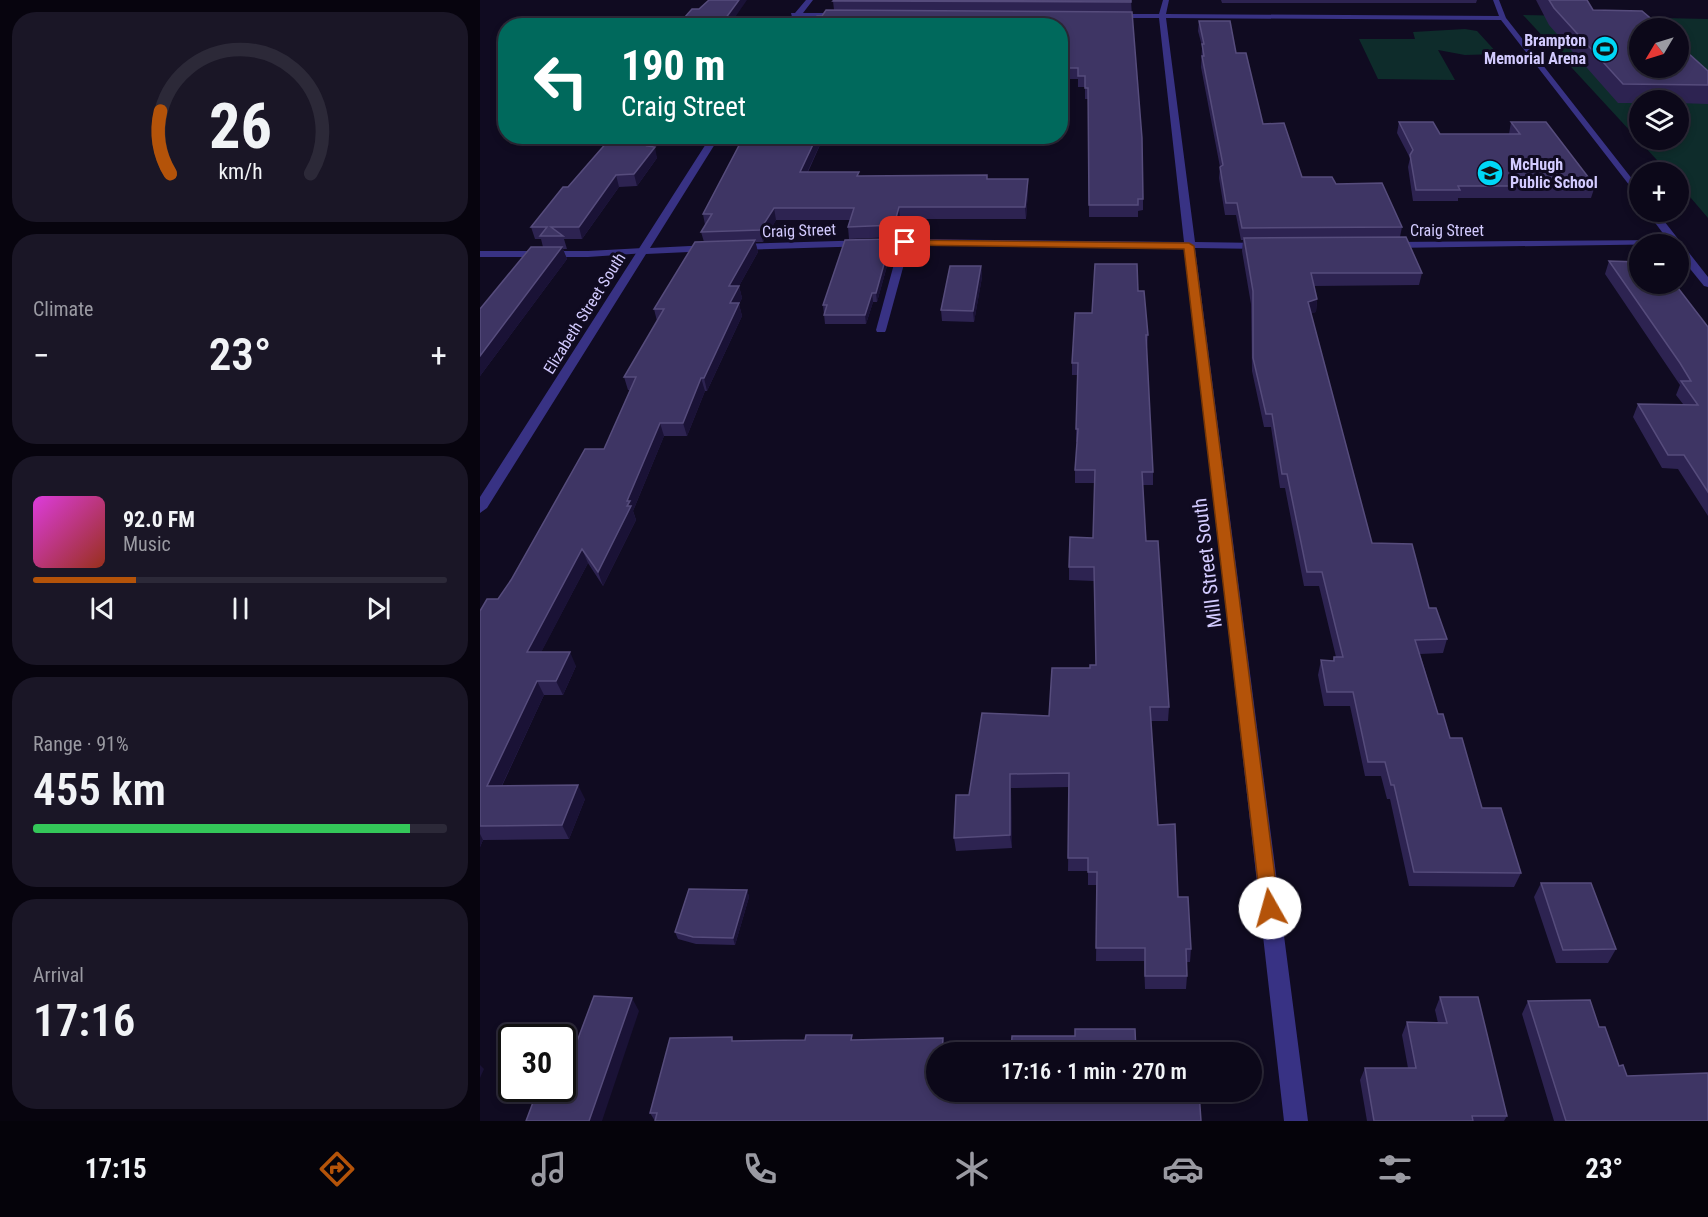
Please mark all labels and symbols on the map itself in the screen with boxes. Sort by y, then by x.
north arrow [1629,18,1689,78]
place label: Brampton Memorial Arena [1484,31,1586,68]
sports icon: Brampton Memorial Arena [1590,34,1620,64]
place label: McHugh Public School [1510,155,1598,192]
school or university icon: McHugh Public School [1475,158,1505,188]
pin [879,216,930,267]
street label: Craig Street [762,220,837,241]
street label: Craig Street [1410,221,1484,240]
street label: Elizabeth Street South [539,249,629,377]
street label: Mill Street South [1187,497,1227,629]
position arrow [1238,876,1302,940]
speed limit sign: 30 [498,1024,576,1102]

